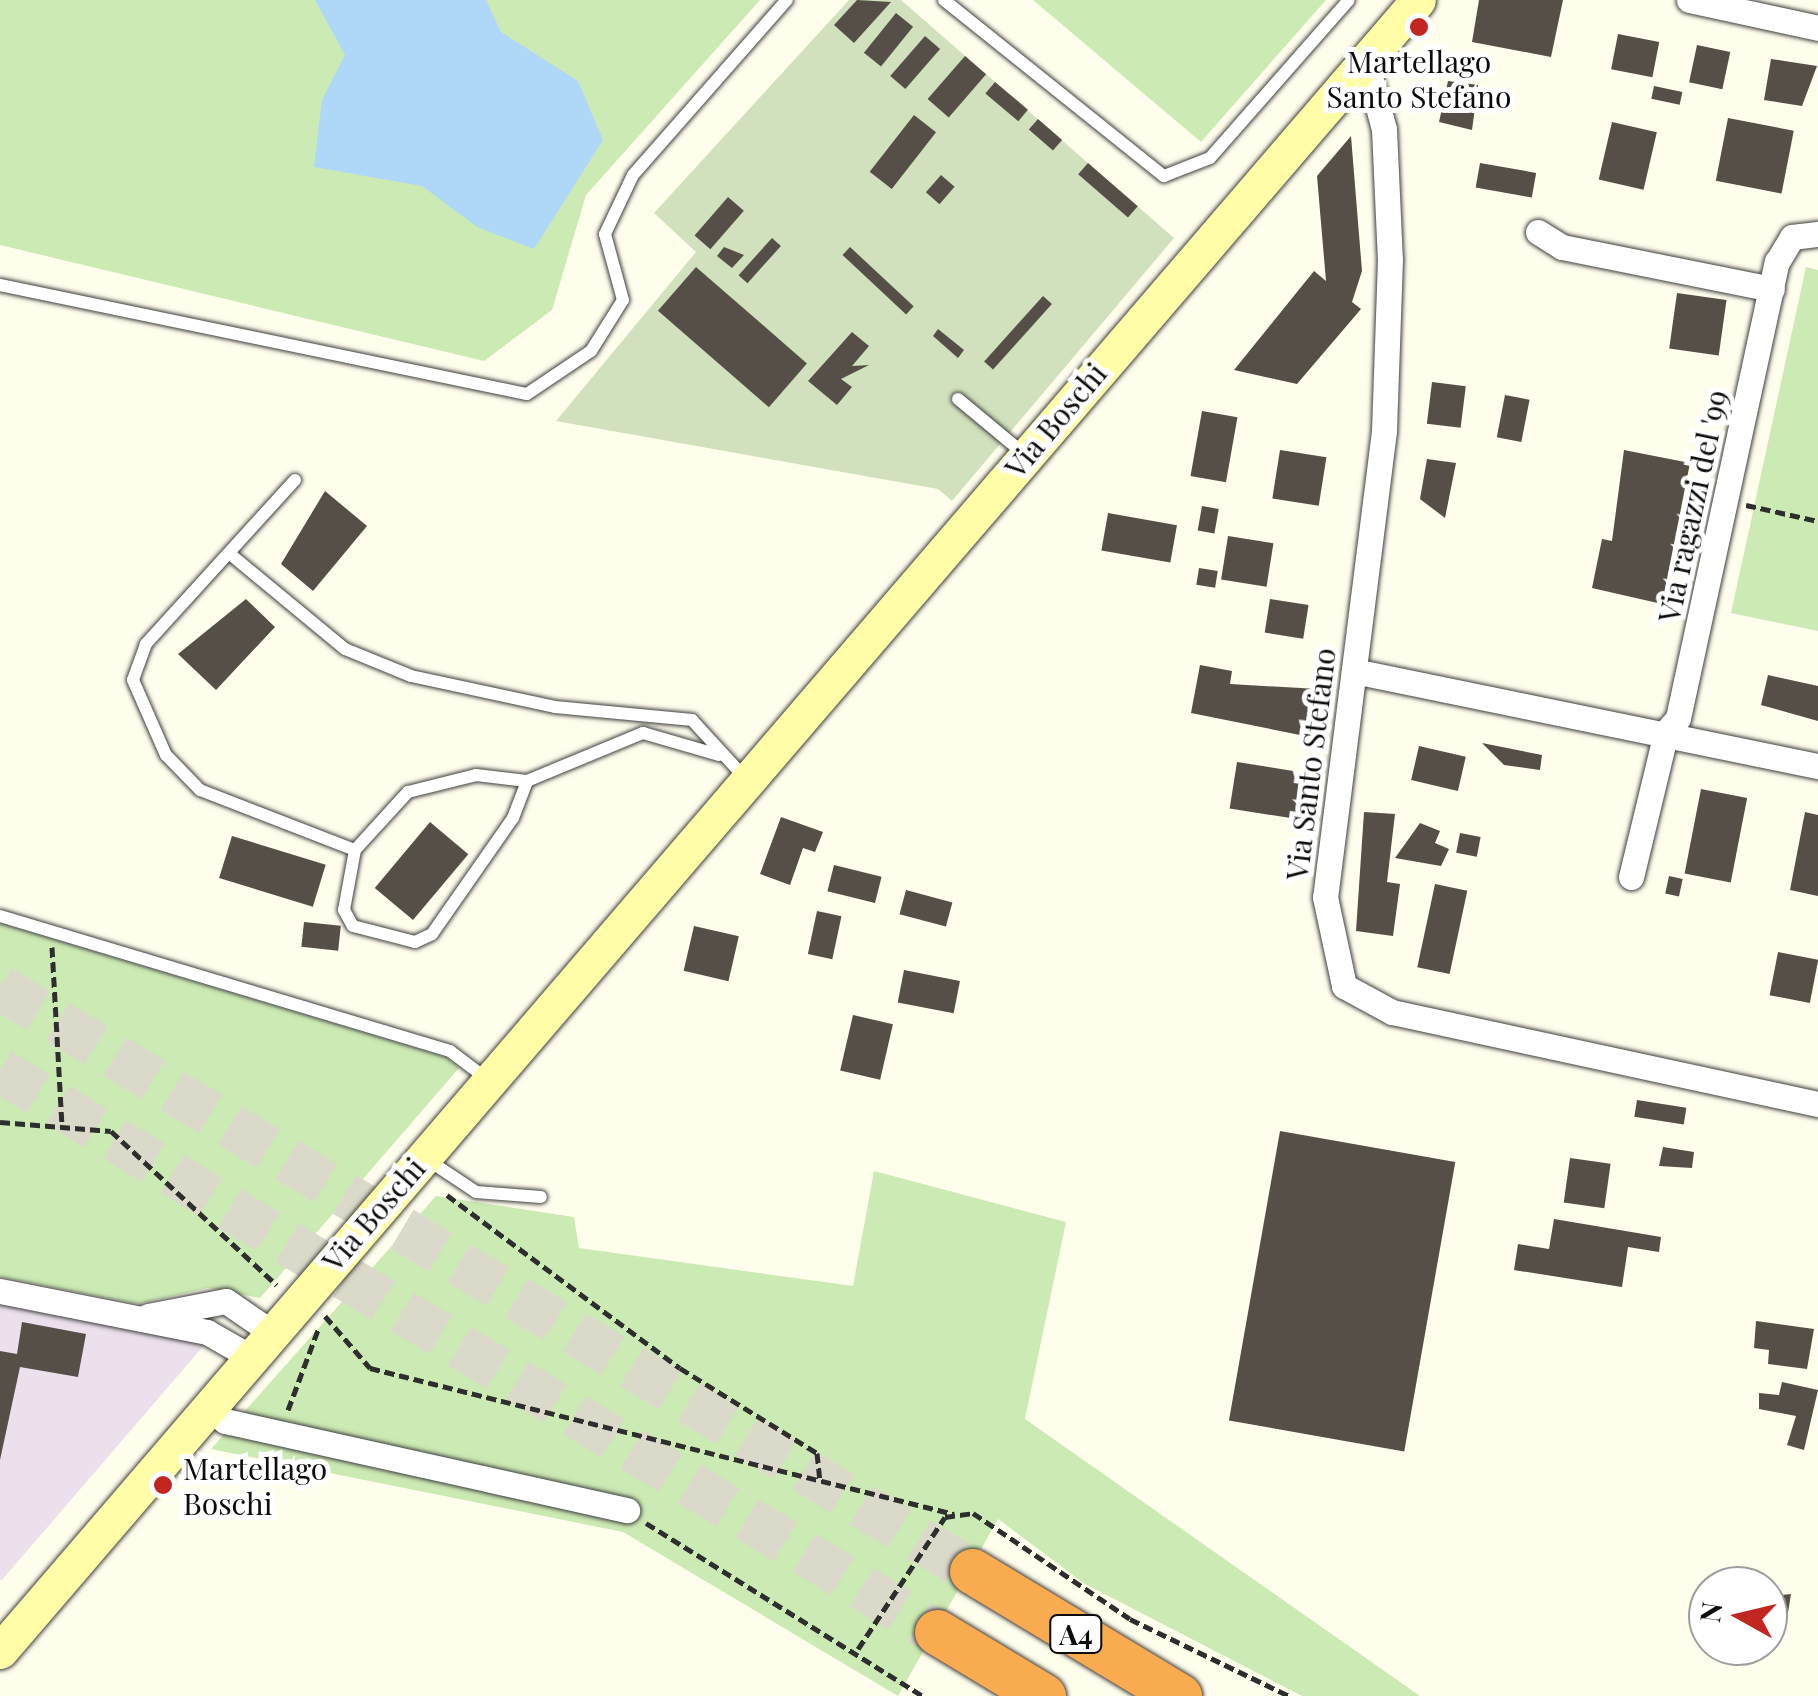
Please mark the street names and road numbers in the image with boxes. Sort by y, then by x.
street label: Via Boschi [997,355,1113,485]
street label: Via ragazzi del '99 [1650,386,1734,626]
street label: Via Santo Stefano [1278,646,1342,882]
street label: Via Boschi [314,1150,432,1278]
road number: A4 [1048,1611,1104,1657]

